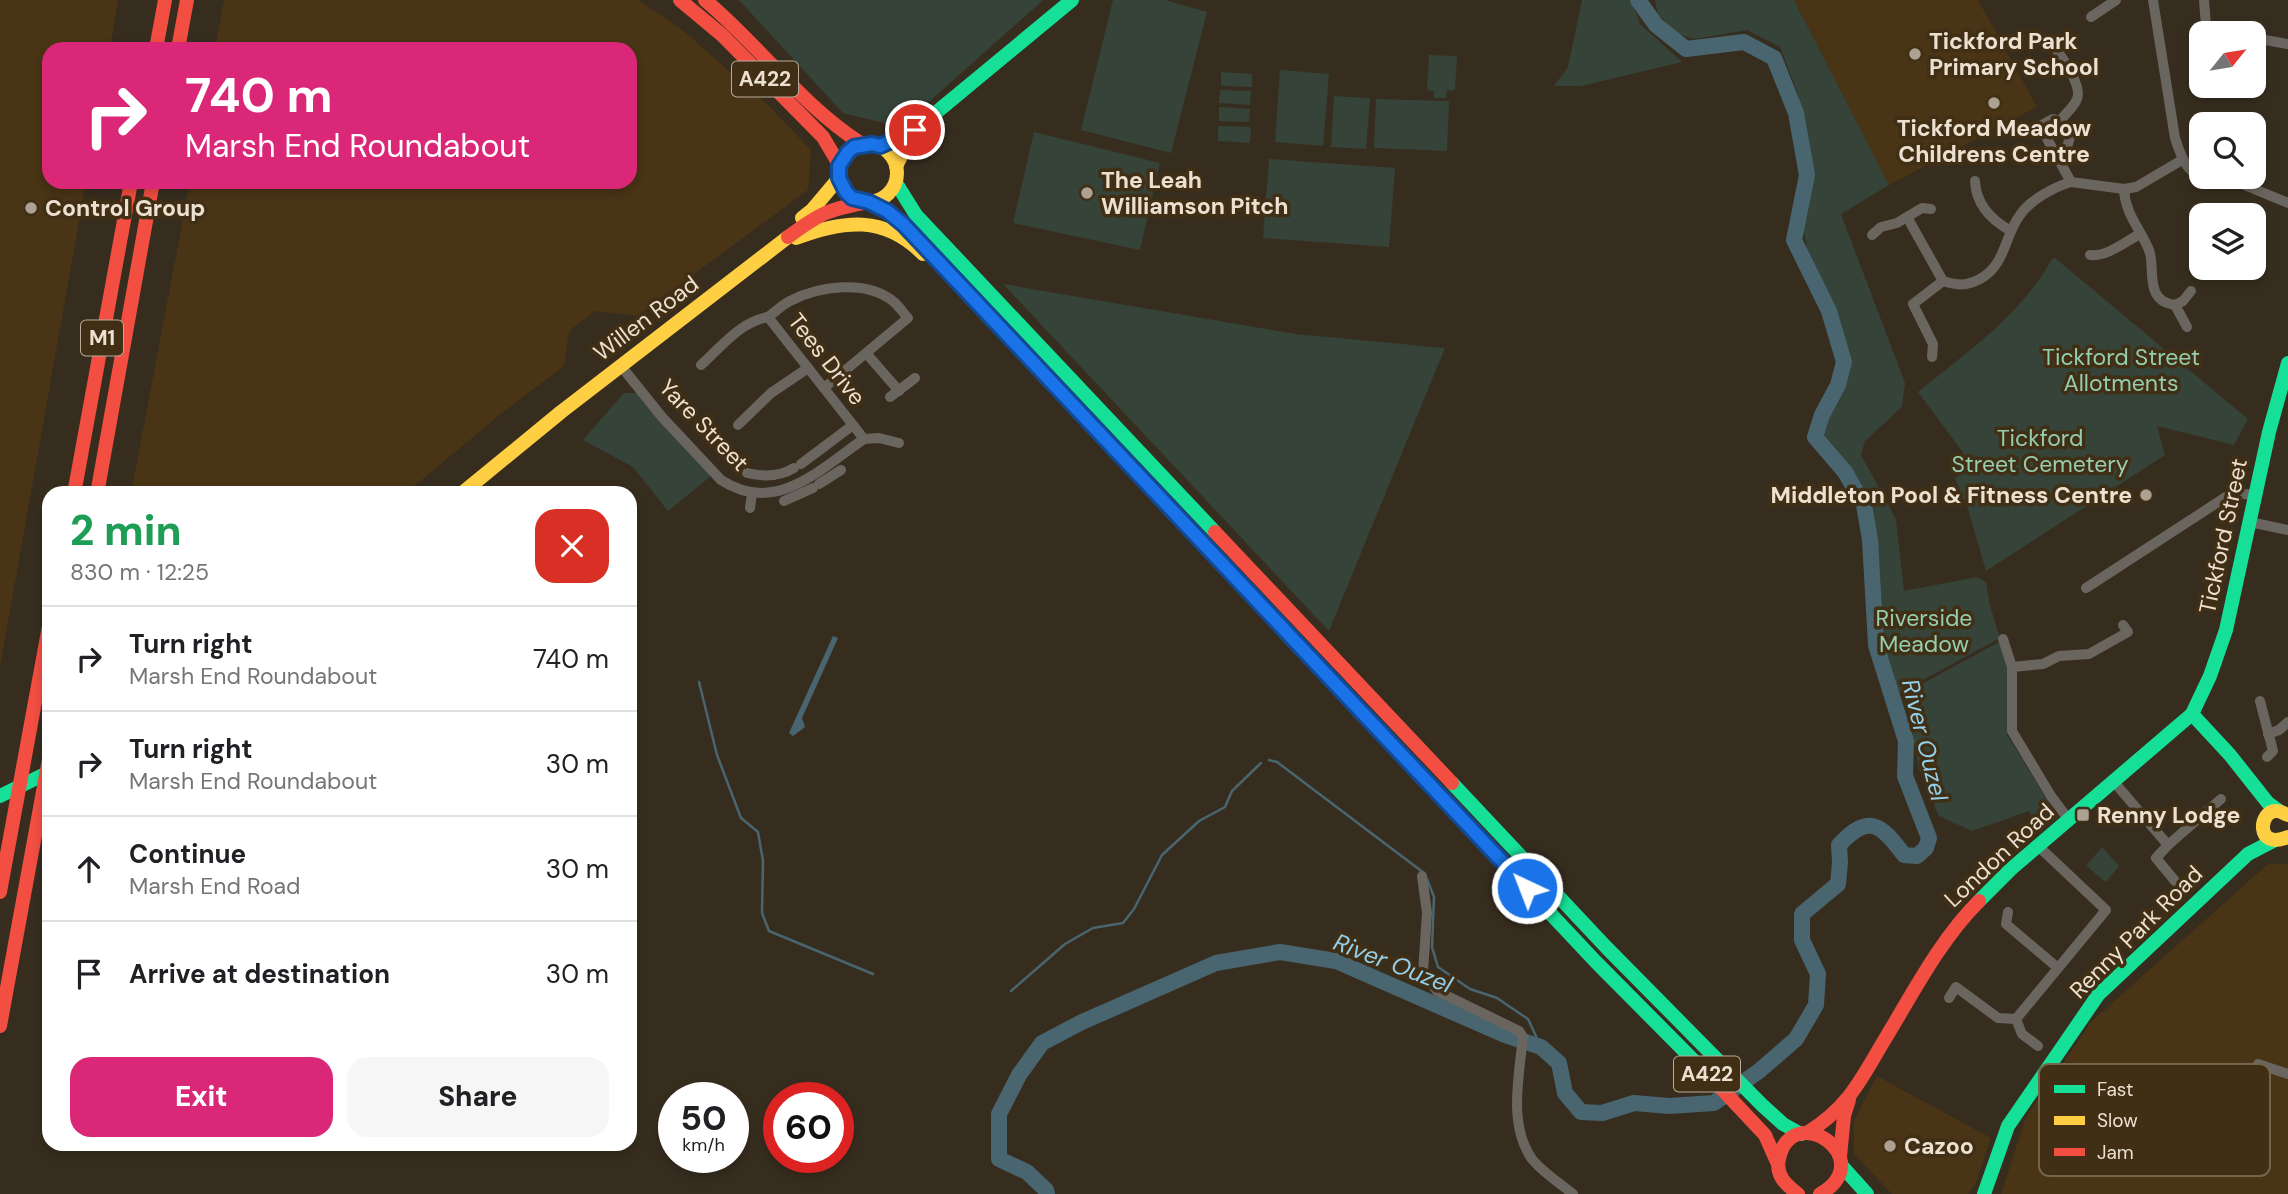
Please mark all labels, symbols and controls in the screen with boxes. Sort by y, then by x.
north arrow [2189,21,2266,98]
map controls [2189,21,2266,280]
place label: Tickford Park Primary School [1929,26,2099,82]
marker: Tickford Park Primary School [1907,46,1923,62]
road number: A422 [732,62,798,96]
text: 740 m [185,63,333,127]
icon: right [70,70,161,161]
marker: Tickford Meadow Childrens Centre [1986,95,2002,111]
pin [885,100,945,160]
icon: arrive [896,111,934,149]
button: search [2189,112,2266,189]
place label: Tickford Meadow Childrens Centre [1897,113,2091,169]
text: Marsh End Roundabout [185,125,530,167]
place label: The Leah Williamson Pitch [1101,165,1289,221]
marker: The Leah Williamson Pitch [1079,185,1095,201]
place label: Control Group [45,193,205,223]
marker: Control Group [23,200,39,216]
button: layers [2189,203,2266,280]
street label: Willen Road [587,269,705,367]
street label: Tees Drive [782,307,872,411]
road number: M1 [81,320,123,356]
park label: Tickford Street Allotments [2042,342,2200,398]
street label: Yare Street [653,373,755,477]
park label: Tickford Street Cemetery [1951,423,2129,479]
street label: Tickford Street [2192,456,2254,616]
place label: Middleton Pool & Fitness Centre [1771,480,2132,510]
marker: Middleton Pool & Fitness Centre [2138,487,2154,503]
text: 2 min [70,503,181,558]
button: close [535,509,609,583]
text: 830 m · 12:25 [70,557,209,587]
park label: Riverside Meadow [1876,603,1972,659]
text: Turn right [129,627,253,661]
icon: right [70,640,108,678]
text: 740 m [533,642,609,676]
text: Marsh End Roundabout [129,661,377,691]
water label: River Ouzel [1895,676,1955,805]
text: Turn right [129,732,253,766]
icon: right [70,745,108,783]
text: 30 m [546,747,609,781]
text: Marsh End Roundabout [129,766,377,796]
street label: London Road [1938,796,2060,914]
place label: Renny Lodge [2097,800,2240,830]
marker: Renny Lodge [2075,807,2091,823]
text: Continue [129,837,246,871]
icon: ahead [70,850,108,888]
position arrow [1490,851,1564,925]
text: 30 m [546,852,609,886]
street label: Renny Park Road [2063,859,2209,1005]
text: Marsh End Road [129,871,301,901]
water label: River Ouzel [1329,926,1457,1000]
icon: arrive [70,955,108,993]
text: Arrive at destination [129,957,390,991]
text: 30 m [546,957,609,991]
road number: A422 [1674,1056,1740,1092]
button: Exit [70,1057,333,1137]
button: Share [347,1057,609,1137]
legend [2039,1064,2270,1176]
text: Fast [2097,1077,2133,1102]
speed limit sign: 60 [763,1082,854,1173]
text: 50 [680,1095,727,1141]
text: Slow [2097,1108,2138,1133]
place label: Cazoo [1904,1131,1974,1161]
text: km/h [682,1133,725,1157]
marker: Cazoo [1882,1138,1898,1154]
text: Jam [2097,1140,2134,1165]

